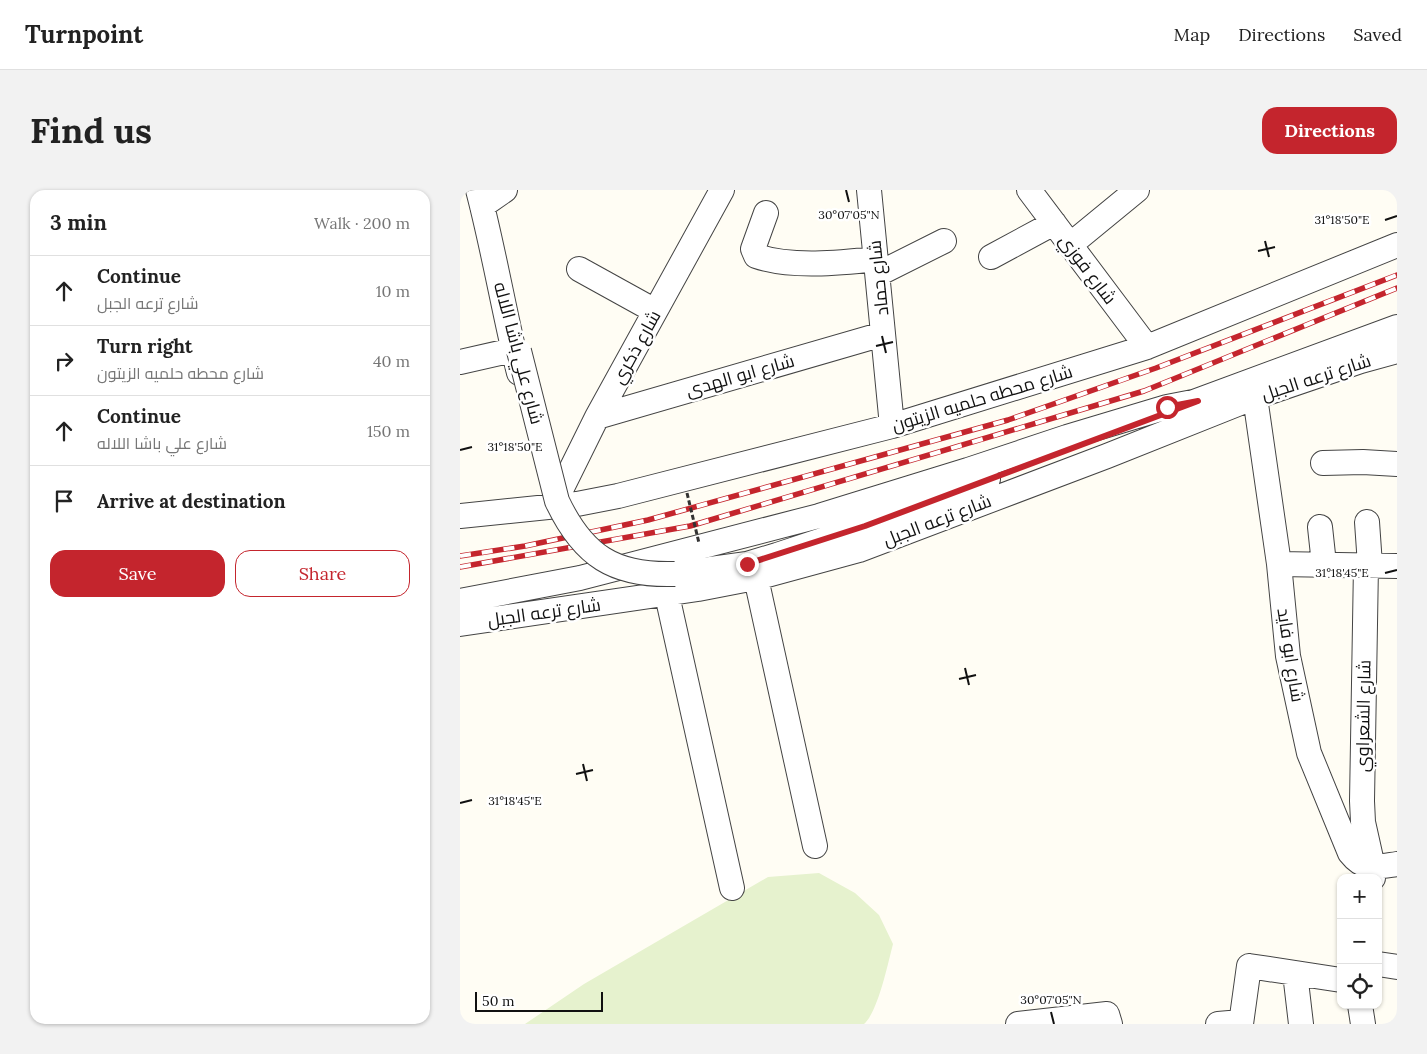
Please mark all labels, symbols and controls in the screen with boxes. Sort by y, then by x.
text: Turnpoint [25,19,143,50]
text: Map [1174,23,1210,46]
text: Directions [1238,23,1325,46]
text: Saved [1353,23,1402,46]
button: Directions [1262,107,1397,154]
text: Find us [30,108,152,153]
text: 30°07'05"N [818,207,880,222]
text: 3 min [50,209,107,236]
text: 31°18'50"E [1314,212,1370,227]
text: Walk · 200 m [314,213,410,233]
street label: شارع فوزي [1052,229,1122,310]
street label: شارع حماد [863,239,894,317]
text: Continue [97,264,181,288]
icon: ahead [50,277,78,305]
street label: شارع علي باشا اللاله [486,279,549,427]
text: 10 m [376,281,410,301]
text: شارع ترعه الجبل [97,293,198,313]
street label: شارع ذكري [606,306,668,389]
text: Turn right [97,334,193,358]
icon: right [50,347,78,375]
street label: شارع ترعه الجبل [1258,348,1374,407]
street label: شارع ابو الهدى [683,349,797,402]
text: 40 m [373,351,410,371]
street label: شارع محطه حلميه الزيتون [889,360,1075,437]
text: شارع محطه حلميه الزيتون [97,363,264,383]
route start [1156,396,1179,419]
text: Continue [97,404,181,428]
icon: ahead [50,417,78,445]
text: 150 m [367,421,410,441]
text: شارع علي باشا اللاله [97,433,227,453]
text: 31°18'50"E [487,439,543,454]
icon: arrive [50,487,78,515]
text: Arrive at destination [97,489,286,513]
street label: شارع ترعه الجبل [880,489,995,552]
button: Save [50,550,225,597]
button: Share [235,550,410,597]
route end [736,553,759,576]
text: 31°18'45"E [1315,565,1369,580]
street label: شارع ترعه الجبل [486,593,602,632]
street label: شارع ابو فايد [1271,606,1310,704]
street label: شارع الشعراوي [1351,660,1378,772]
text: 31°18'45"E [488,793,542,808]
map controls [1337,874,1382,1009]
button: + [1337,874,1382,919]
button: − [1337,919,1382,964]
button: locate [1337,964,1382,1009]
scale bar [475,989,602,1012]
text: 50 m [482,992,515,1010]
text: 30°07'05"N [1020,992,1082,1007]

